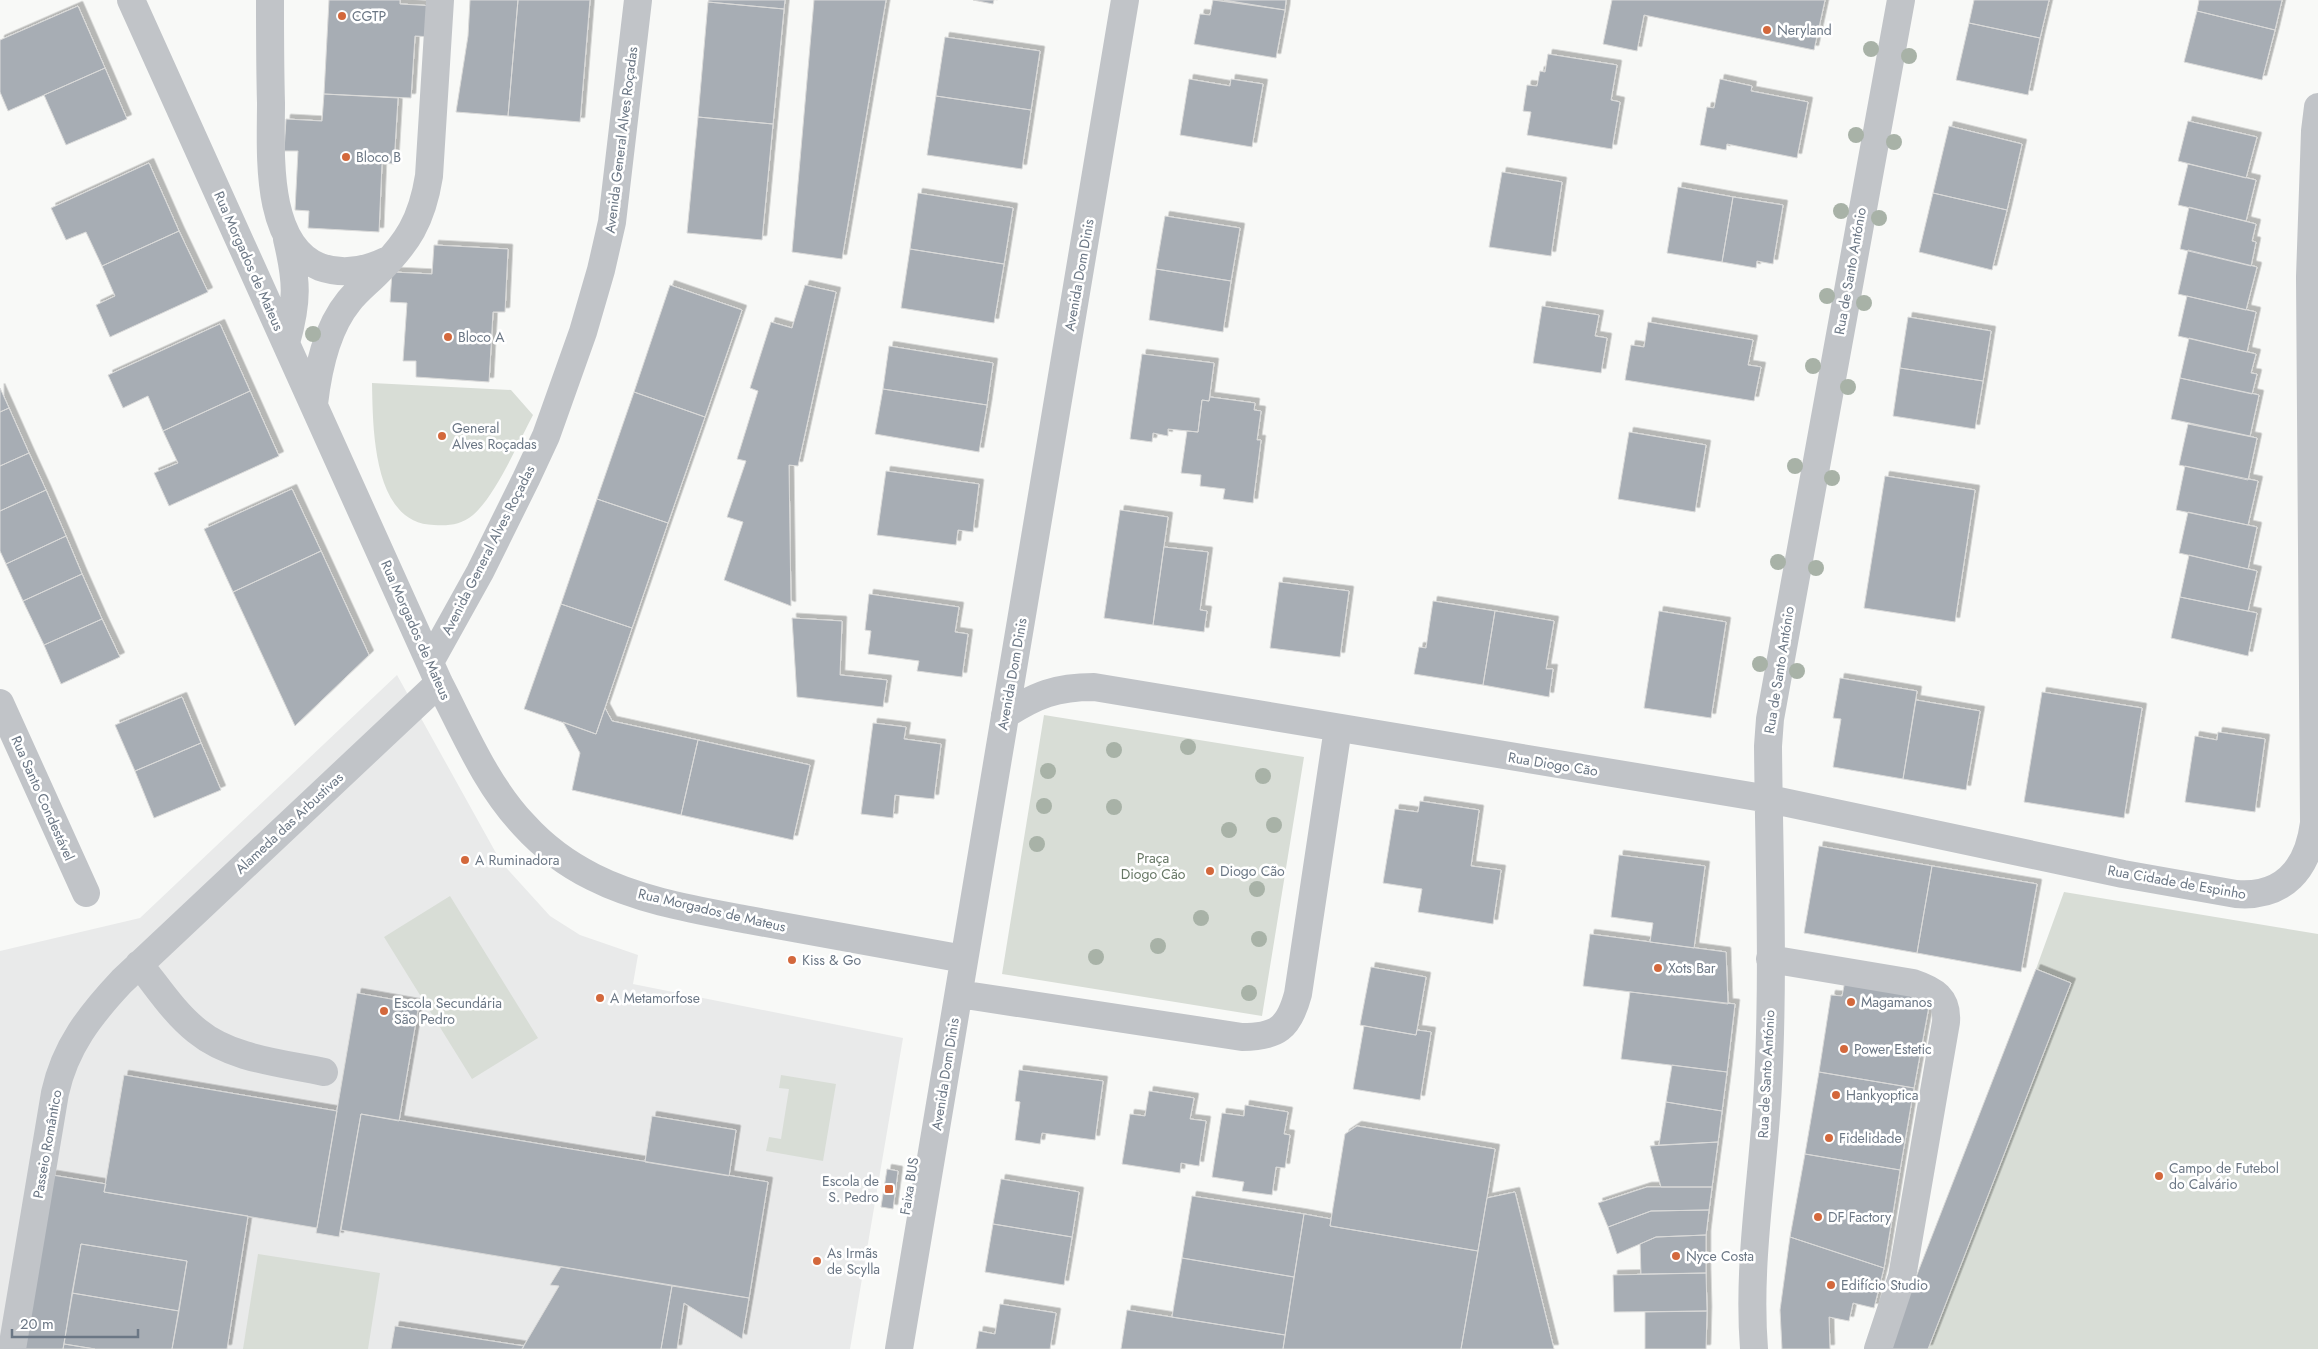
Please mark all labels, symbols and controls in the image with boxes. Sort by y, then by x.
place label: CGTP [352,6,387,26]
marker: CGTP [336,10,348,22]
place label: Neryland [1777,20,1832,40]
marker: Neryland [1761,24,1773,36]
street label: Avenida General Alves Roçadas [600,45,642,234]
place label: Bloco B [356,147,401,167]
marker: Bloco B [340,151,352,163]
street label: Rua Morgados de Mateus [209,188,289,334]
street label: Rua de Santo António [1829,206,1871,336]
street label: Avenida Dom Dinis [1059,217,1099,333]
place label: Bloco A [458,327,505,347]
marker: Bloco A [442,331,454,343]
place label: General Alves Roçadas [452,418,537,454]
marker: General Alves Roçadas [436,430,448,442]
street label: Avenida General Alves Roçadas [436,461,540,638]
street label: Rua Morgados de Mateus [376,557,456,703]
street label: Rua de Santo António [1759,605,1799,735]
street label: Avenida Dom Dinis [992,616,1032,732]
street label: Rua Santo Condestável [6,732,80,864]
street label: Rua Diogo Cão [1507,747,1600,781]
street label: Alameda das Arbustivas [230,767,348,879]
park label: Praça Diogo Cão [1121,848,1186,884]
place label: A Ruminadora [475,850,559,870]
marker: A Ruminadora [459,854,471,866]
street label: Rua Cidade de Espinho [2106,860,2248,904]
place label: Diogo Cão [1220,861,1285,881]
marker: Diogo Cão [1204,865,1216,877]
street label: Rua Morgados de Mateus [636,883,788,937]
place label: Kiss & Go [802,950,862,970]
marker: Kiss & Go [786,954,798,966]
place label: Xots Bar [1668,958,1716,978]
marker: Xots Bar [1652,962,1664,974]
place label: A Metamorfose [610,988,700,1008]
marker: A Metamorfose [594,992,606,1004]
place label: Magamanos [1861,992,1932,1012]
place label: Escola Secundária São Pedro [394,993,502,1029]
marker: Magamanos [1845,996,1857,1008]
marker: Escola Secundária São Pedro [378,1005,390,1017]
street label: Rua de Santo António [1753,1009,1779,1139]
street label: Avenida Dom Dinis [926,1016,964,1132]
place label: Power Estetic [1854,1039,1932,1059]
marker: Power Estetic [1838,1043,1850,1055]
place label: Hankyoptica [1846,1085,1918,1105]
street label: Passeio Romântico [28,1088,66,1200]
marker: Hankyoptica [1830,1089,1842,1101]
place label: Fidelidade [1839,1128,1902,1148]
marker: Fidelidade [1823,1132,1835,1144]
street label: Faixa BUS [895,1155,923,1216]
place label: Campo de Futebol do Calvário [2169,1158,2279,1194]
marker: Campo de Futebol do Calvário [2153,1170,2165,1182]
place label: Escola de S. Pedro [822,1171,879,1207]
marker: Escola de S. Pedro [883,1183,895,1195]
place label: DF Factory [1828,1207,1892,1227]
marker: DF Factory [1812,1211,1824,1223]
place label: As Irmãs de Scylla [827,1243,880,1279]
place label: Nyce Costa [1686,1246,1754,1266]
marker: Nyce Costa [1670,1250,1682,1262]
marker: As Irmãs de Scylla [811,1255,823,1267]
place label: Edifício Studio [1841,1275,1928,1295]
marker: Edifício Studio [1825,1279,1837,1291]
scale bar [12,1306,139,1338]
text: 20 m [20,1313,54,1335]

